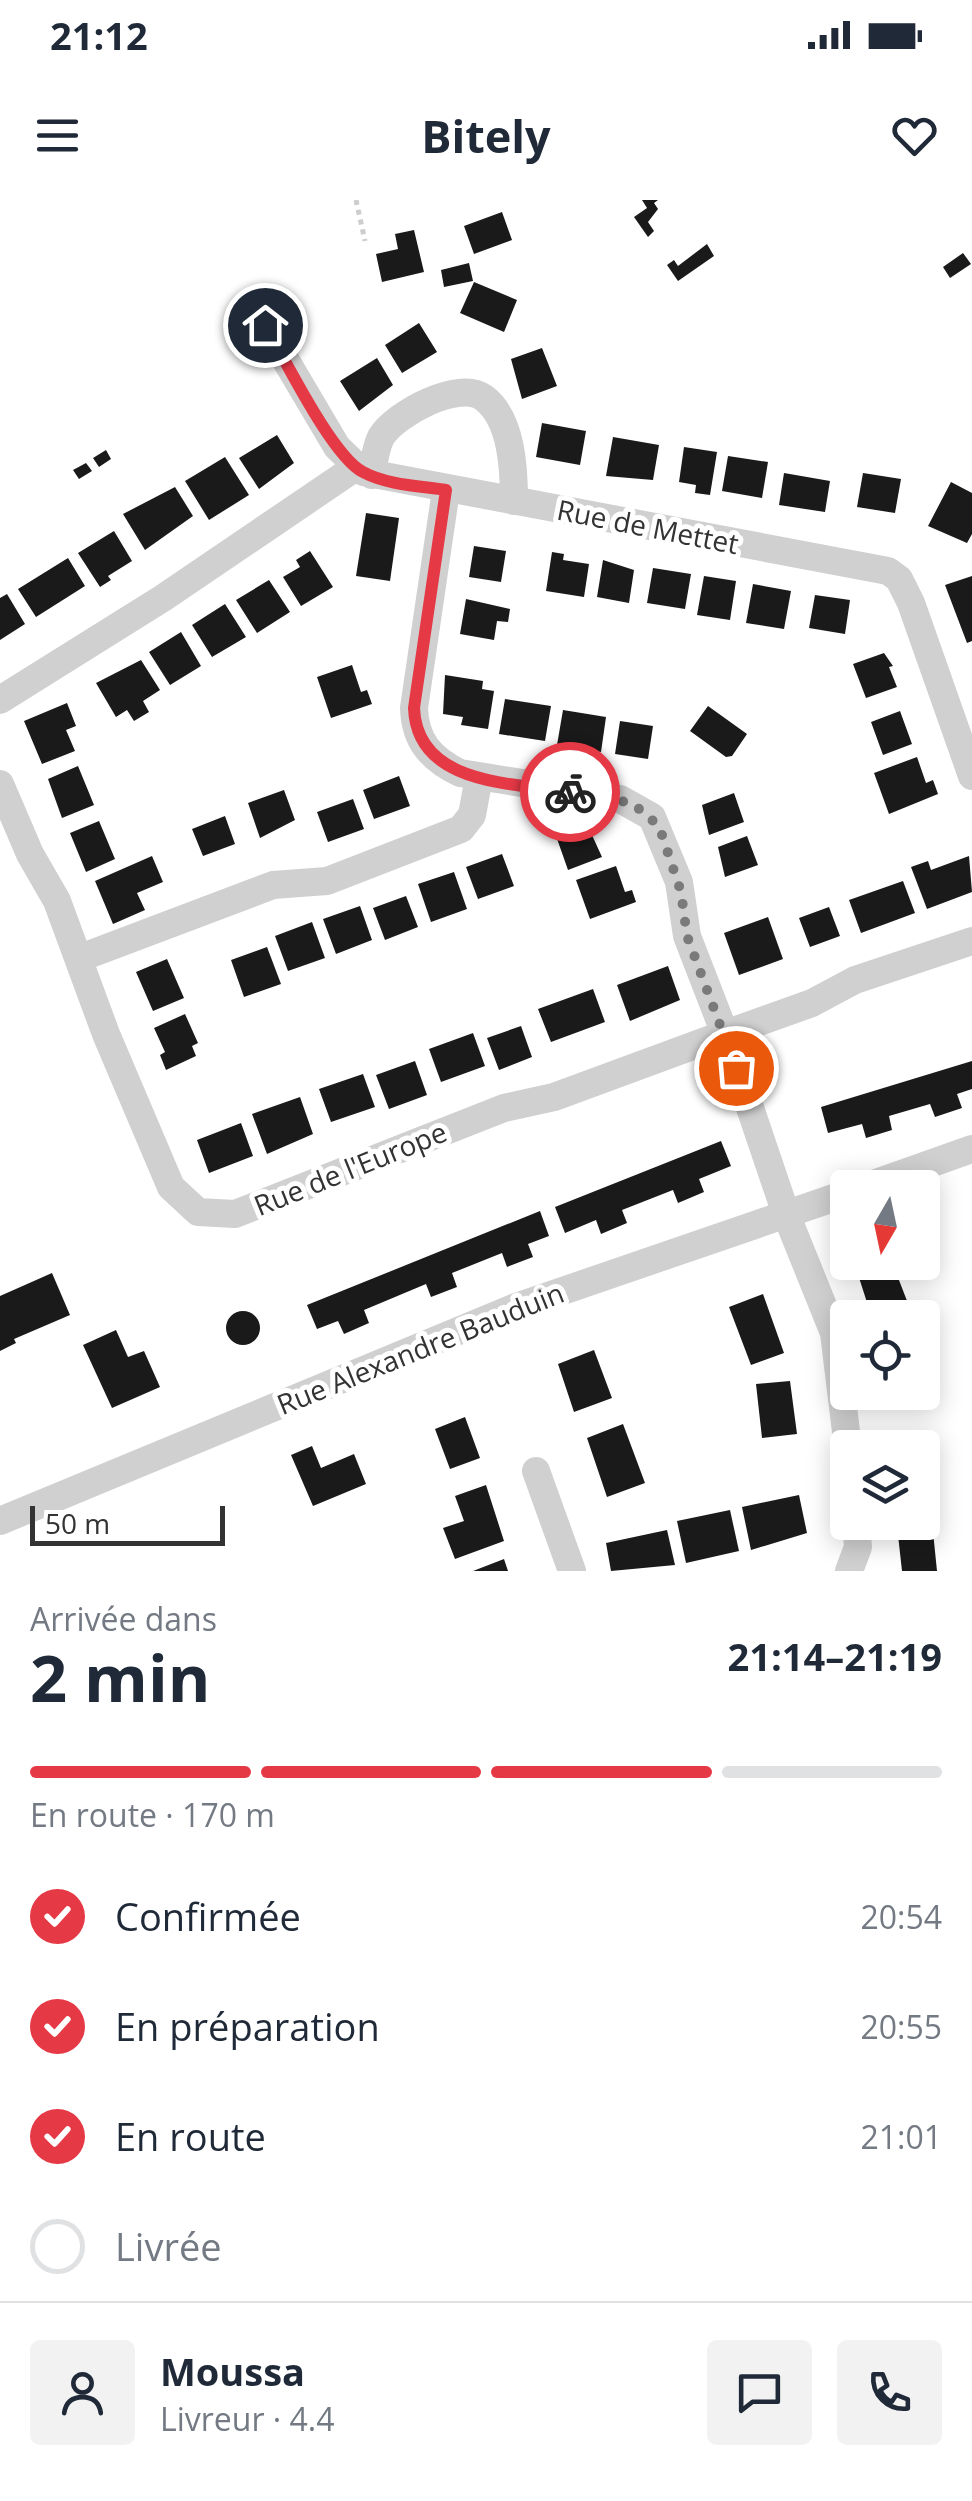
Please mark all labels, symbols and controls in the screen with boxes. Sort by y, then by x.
text: 21:12 [50,9,148,61]
text: Bitely [421,105,551,166]
icon: menu [30,108,85,163]
icon: heart [887,108,942,163]
pin [223,283,308,368]
icon: home [238,298,293,353]
street label: Rue de Mettet [554,490,742,562]
courier [520,742,620,842]
icon: bike [543,765,598,820]
pin [694,1026,779,1111]
icon: bag [709,1041,764,1096]
street label: Rue de l'Europe [248,1112,452,1224]
north arrow [830,1170,940,1280]
map controls [830,1170,940,1540]
street label: Rue Alexandre Bauduin [271,1273,569,1423]
button: locate [830,1300,940,1410]
button: layers [830,1430,940,1540]
scale bar [30,1501,225,1546]
text: 50 m [45,1504,110,1542]
text: Arrivée dans [30,1597,217,1640]
text: 21:14–21:19 [728,1630,942,1682]
text: 2 min [30,1633,210,1721]
text: En route · 170 m [30,1793,275,1836]
icon: check [30,1889,85,1944]
text: Confirmée [115,1890,301,1942]
text: 20:54 [860,1895,942,1938]
icon: check [30,1999,85,2054]
text: En préparation [115,2000,380,2052]
text: 20:55 [860,2005,942,2048]
icon: check [30,2109,85,2164]
text: En route [115,2110,266,2162]
text: 21:01 [860,2115,942,2158]
text: Livrée [115,2220,222,2272]
button: person [30,2340,135,2445]
button: chat [707,2340,812,2445]
button: phone [837,2340,942,2445]
text: Moussa [160,2345,305,2397]
text: Livreur · 4.4 [160,2397,335,2440]

